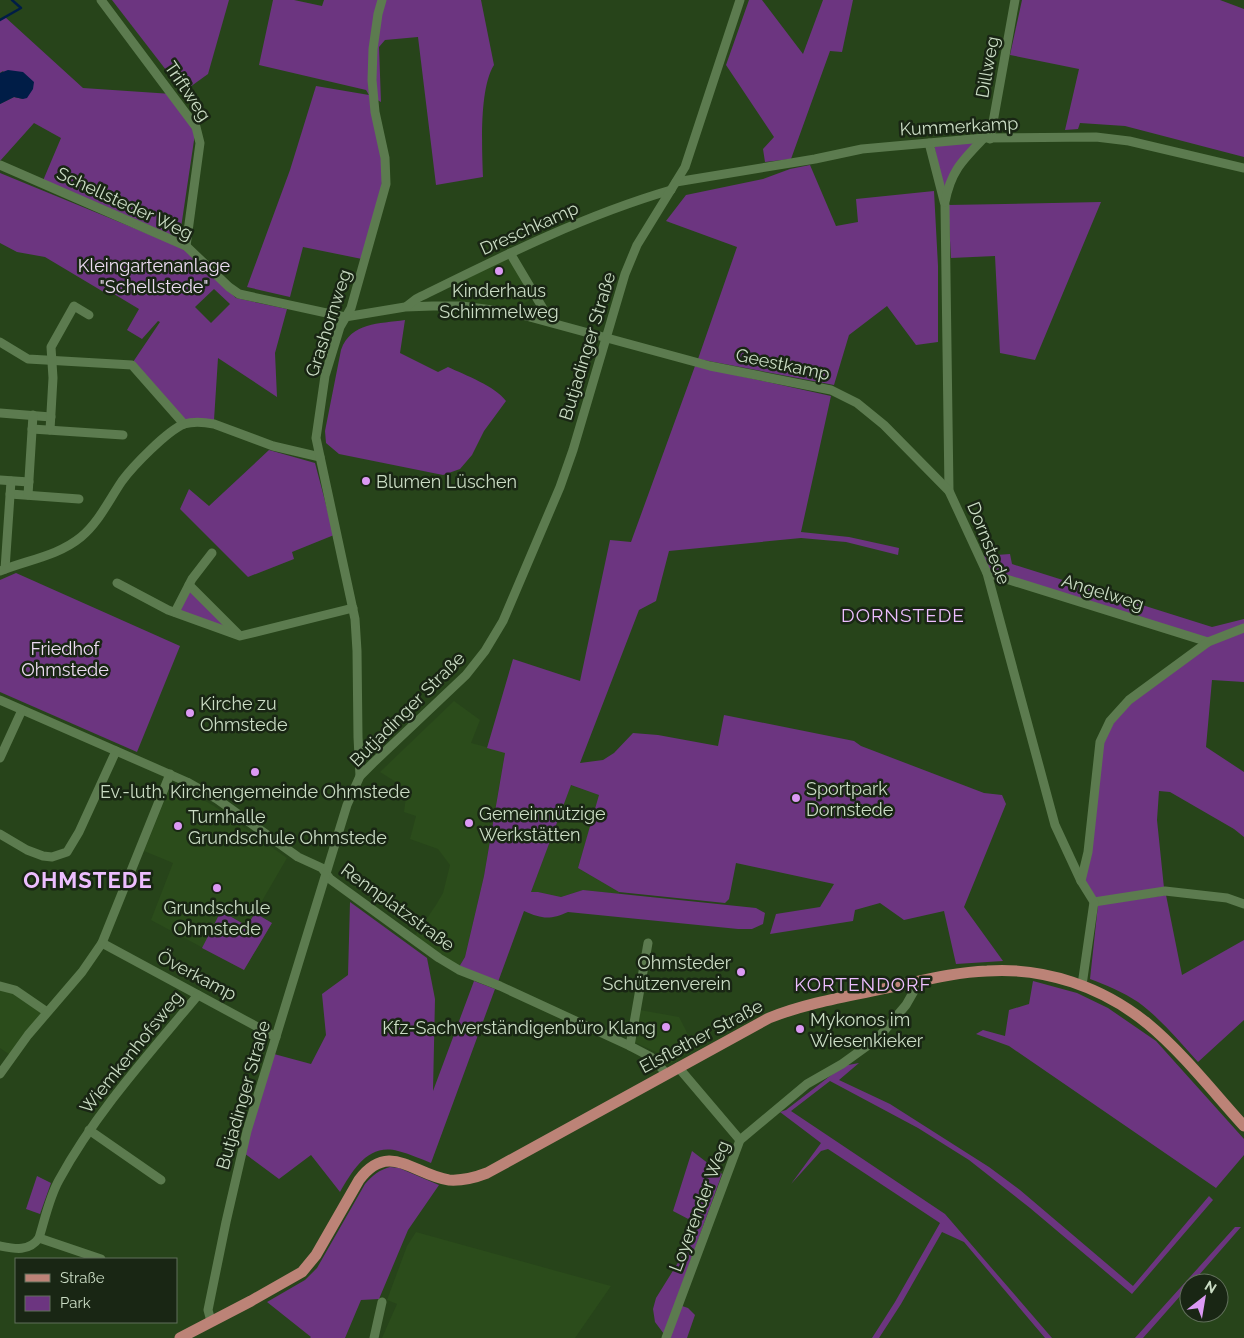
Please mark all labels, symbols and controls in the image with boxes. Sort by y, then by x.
street label: Dillweg [971,35,1003,99]
street label: Triftweg [160,57,216,125]
street label: Kummerkamp [899,112,1019,140]
street label: Schellsteder Weg [54,162,196,244]
street label: Dreschkamp [477,197,581,259]
park label: Kleingartenanlage "Schellstede" [78,255,231,297]
marker: Kinderhaus Schimmelweg [493,265,505,277]
street label: Grashornweg [301,267,355,379]
street label: Butjadinger Straße [554,269,620,423]
place label: Kinderhaus Schimmelweg [439,280,559,322]
street label: Geestkamp [734,344,832,384]
place label: Blumen Lüschen [376,471,517,492]
marker: Blumen Lüschen [360,475,372,487]
street label: Dornstede [963,499,1015,588]
street label: Angelweg [1059,570,1147,614]
district label: DORNSTEDE [841,604,965,626]
park label: Friedhof Ohmstede [21,638,109,680]
street label: Butjadinger Straße [345,647,469,771]
place label: Kirche zu Ohmstede [200,693,288,735]
marker: Kirche zu Ohmstede [184,707,196,719]
marker: Ev.-luth. Kirchengemeinde Ohmstede [249,766,261,778]
place label: Sportpark Dornstede [806,778,894,820]
place label: Ev.-luth. Kirchengemeinde Ohmstede [100,781,410,802]
marker: Sportpark Dornstede [790,792,802,804]
place label: Gemeinnützige Werkstätten [479,803,606,845]
place label: Turnhalle Grundschule Ohmstede [188,806,387,848]
marker: Gemeinnützige Werkstätten [463,817,475,829]
marker: Turnhalle Grundschule Ohmstede [172,820,184,832]
street label: Rennplatzstraße [337,859,459,955]
district label: OHMSTEDE [23,867,153,893]
marker: Grundschule Ohmstede [211,882,223,894]
place label: Grundschule Ohmstede [164,897,271,939]
street label: Överkamp [154,945,240,1005]
place label: Ohmsteder Schützenverein [603,952,732,994]
marker: Ohmsteder Schützenverein [735,966,747,978]
district label: KORTENDORF [794,973,932,995]
street label: Wiemkenhofsweg [75,987,187,1117]
street label: Elsflether Straße [636,994,767,1077]
place label: Mykonos im Wiesenkieker [810,1009,924,1051]
place label: Kfz-Sachverständigenbüro Klang [382,1017,656,1038]
street label: Butjadinger Straße [212,1018,274,1172]
marker: Kfz-Sachverständigenbüro Klang [660,1021,672,1033]
marker: Mykonos im Wiesenkieker [794,1023,806,1035]
street label: Loyerender Weg [664,1137,734,1275]
legend [15,1258,178,1323]
text: Straße [60,1269,105,1287]
north arrow [1179,1273,1229,1323]
text: N [1202,1277,1219,1296]
text: Park [60,1294,91,1312]

